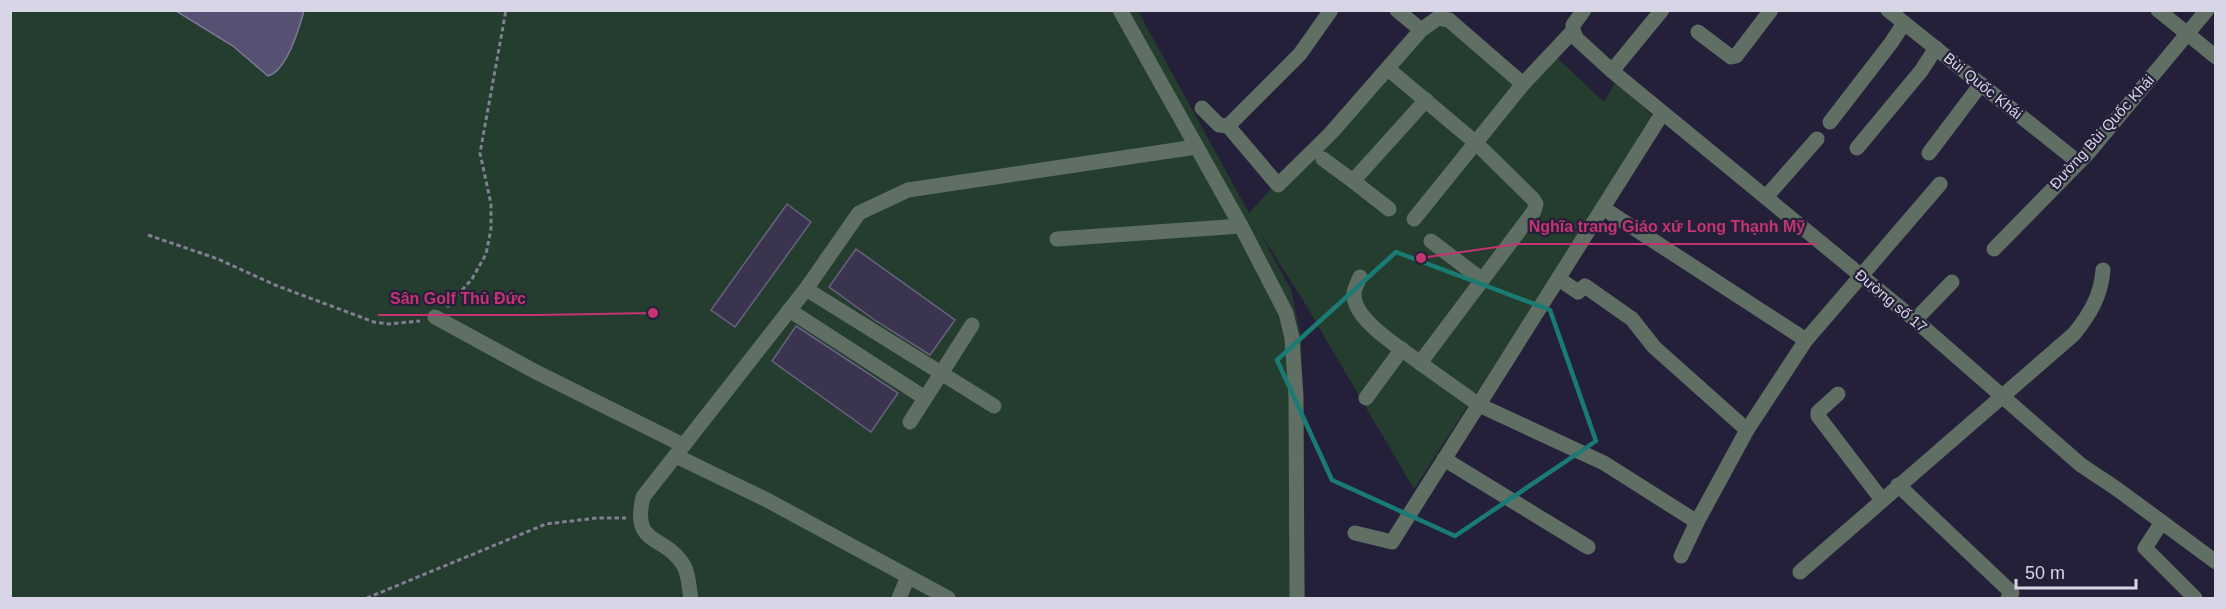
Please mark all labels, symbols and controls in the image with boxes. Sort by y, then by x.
street label: Bùi Quốc Khái [1941,49,2026,122]
street label: Đường Bùi Quốc Khái [2046,71,2157,192]
callout: Nghĩa trang Giáo xứ Long Thạnh Mỹ [1517,210,1817,244]
text: Nghĩa trang Giáo xứ Long Thạnh Mỹ [1529,218,1805,235]
street label: Đường số 17 [1852,266,1931,335]
callout: Sân Golf Thủ Đức [378,281,538,315]
text: Sân Golf Thủ Đức [390,290,526,307]
scale bar [2016,552,2136,590]
text: 50 m [2025,563,2065,583]

